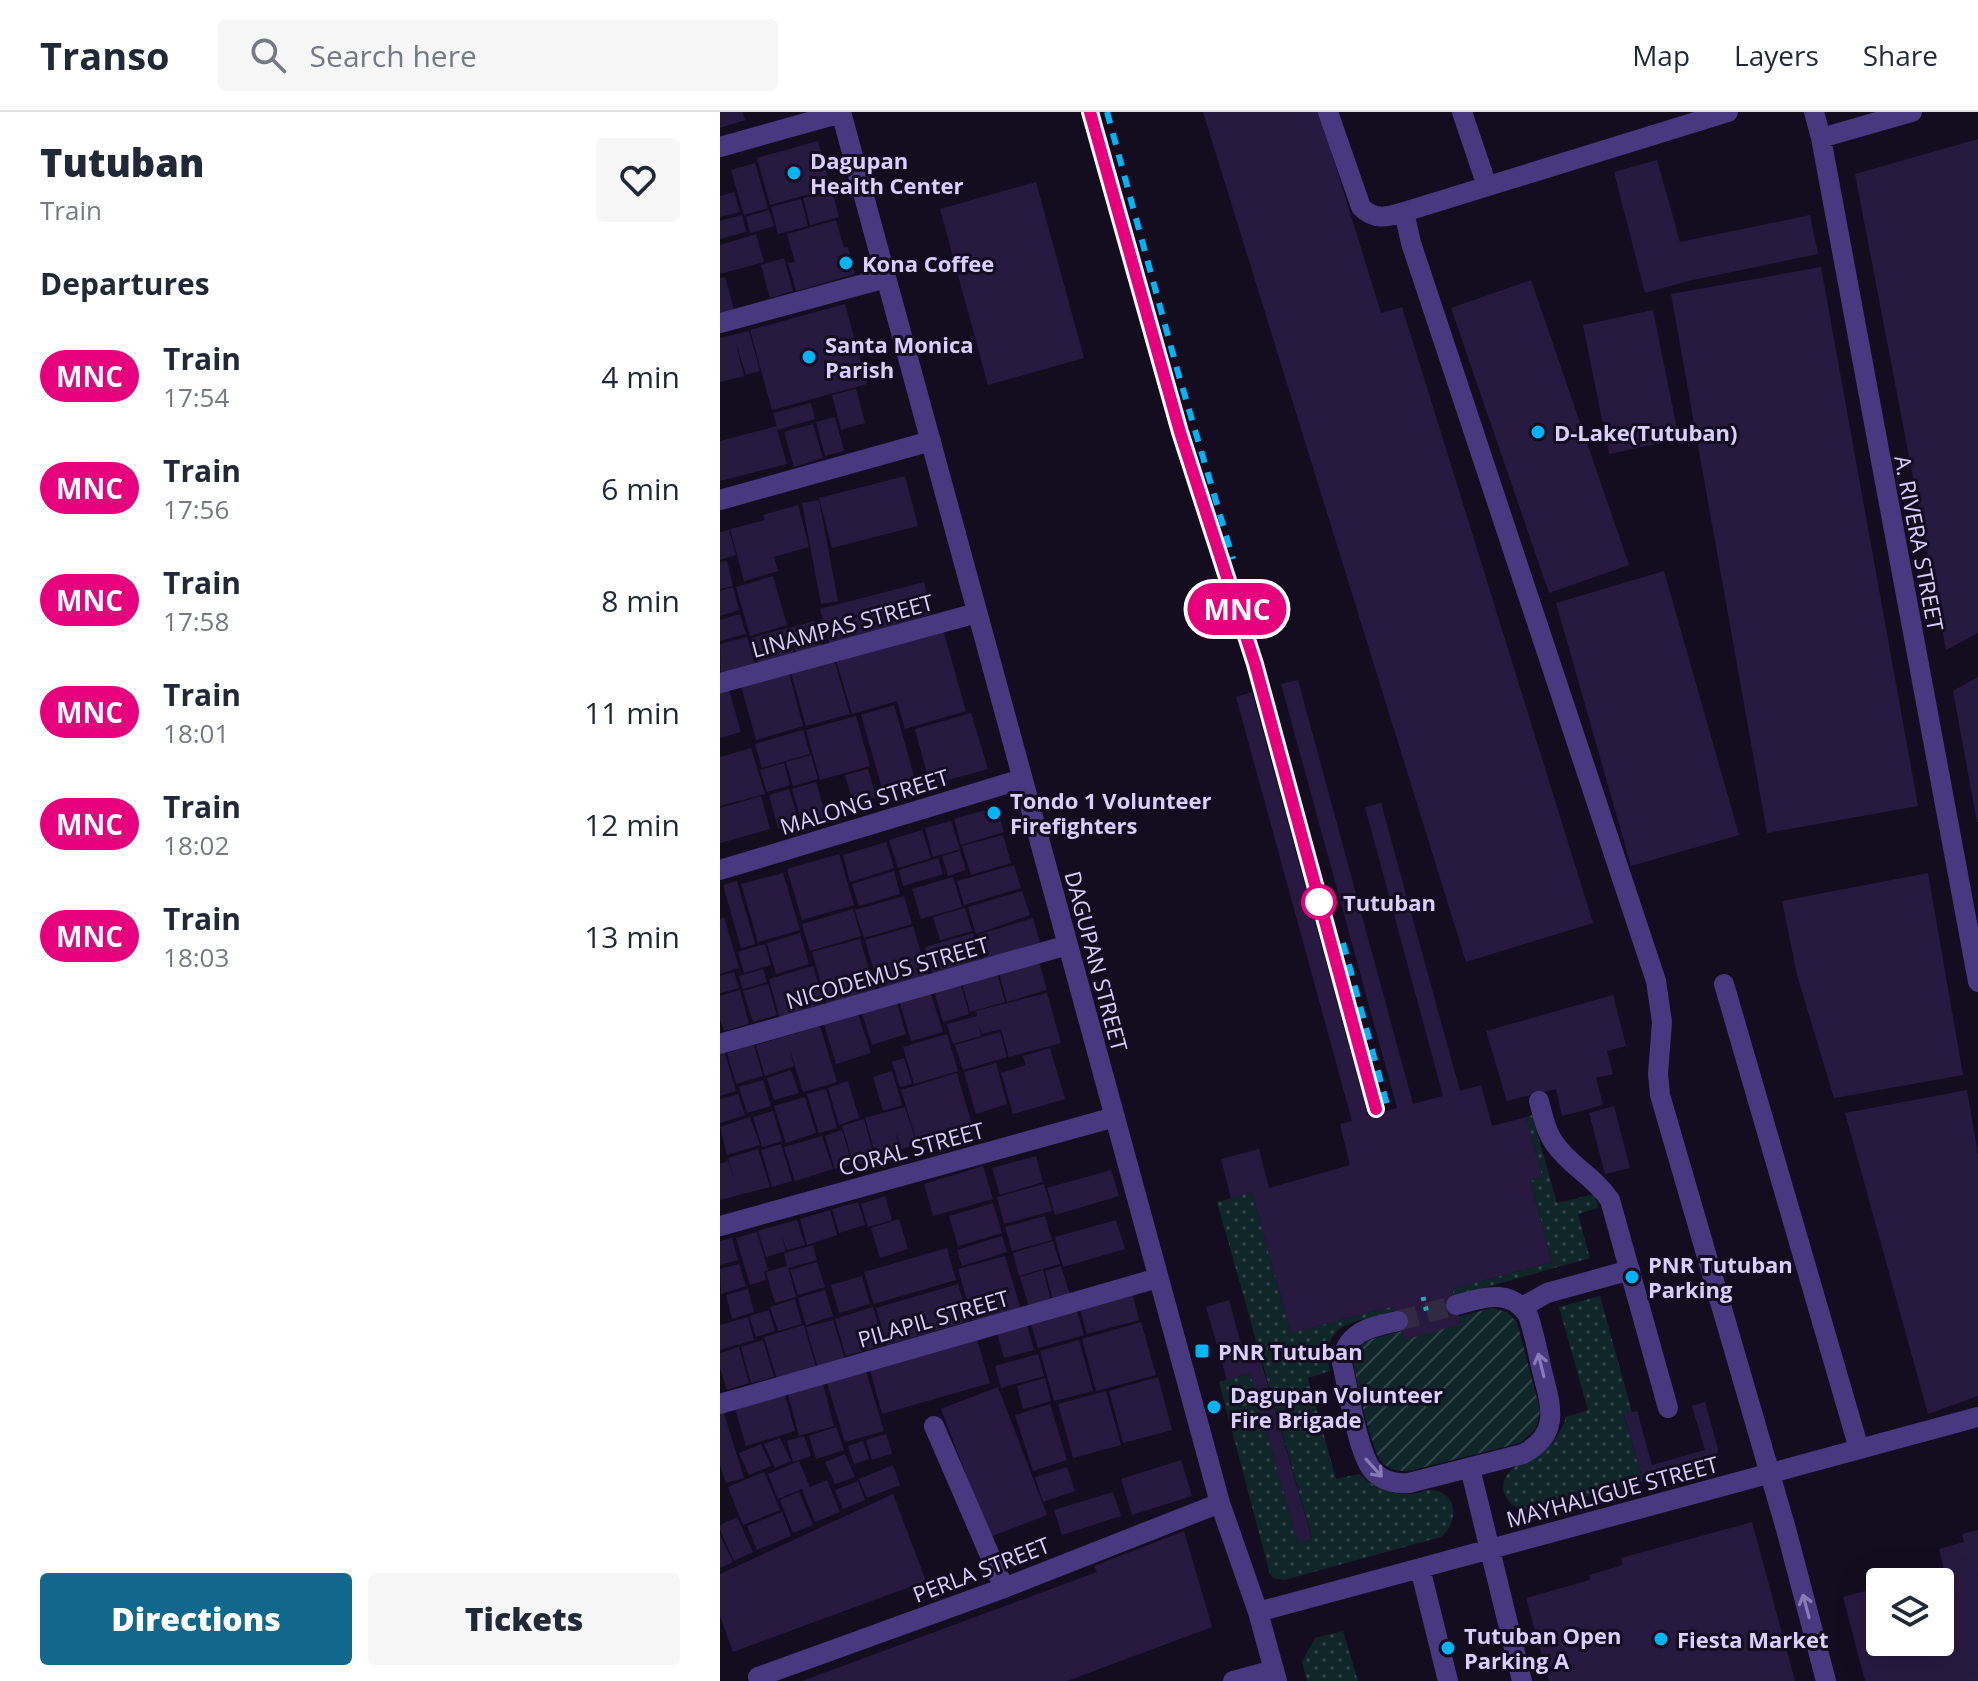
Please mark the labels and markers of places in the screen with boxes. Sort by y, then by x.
place label: Dagupan Health Center [810,145,964,200]
marker: Dagupan Health Center [785,164,803,182]
place label: Kona Coffee [862,248,994,278]
marker: Kona Coffee [837,254,855,272]
place label: Santa Monica Parish [825,329,974,384]
marker: Santa Monica Parish [800,348,818,366]
place label: D-Lake(Tutuban) [1554,417,1738,447]
marker: D-Lake(Tutuban) [1529,423,1547,441]
place label: Tondo 1 Volunteer Firefighters [1010,785,1211,840]
marker: Tondo 1 Volunteer Firefighters [985,804,1003,822]
marker: Tutuban [1302,885,1336,919]
place label: Tutuban [1343,887,1436,917]
place label: PNR Tutuban Parking [1648,1249,1793,1304]
marker: PNR Tutuban Parking [1623,1268,1641,1286]
place label: PNR Tutuban [1218,1336,1363,1366]
marker: PNR Tutuban [1193,1342,1211,1360]
place label: Dagupan Volunteer Fire Brigade [1230,1379,1443,1434]
marker: Dagupan Volunteer Fire Brigade [1205,1398,1223,1416]
place label: Tutuban Open Parking A [1464,1620,1621,1675]
place label: Fiesta Market [1677,1624,1829,1654]
marker: Fiesta Market [1652,1630,1670,1648]
marker: Tutuban Open Parking A [1439,1639,1457,1657]

